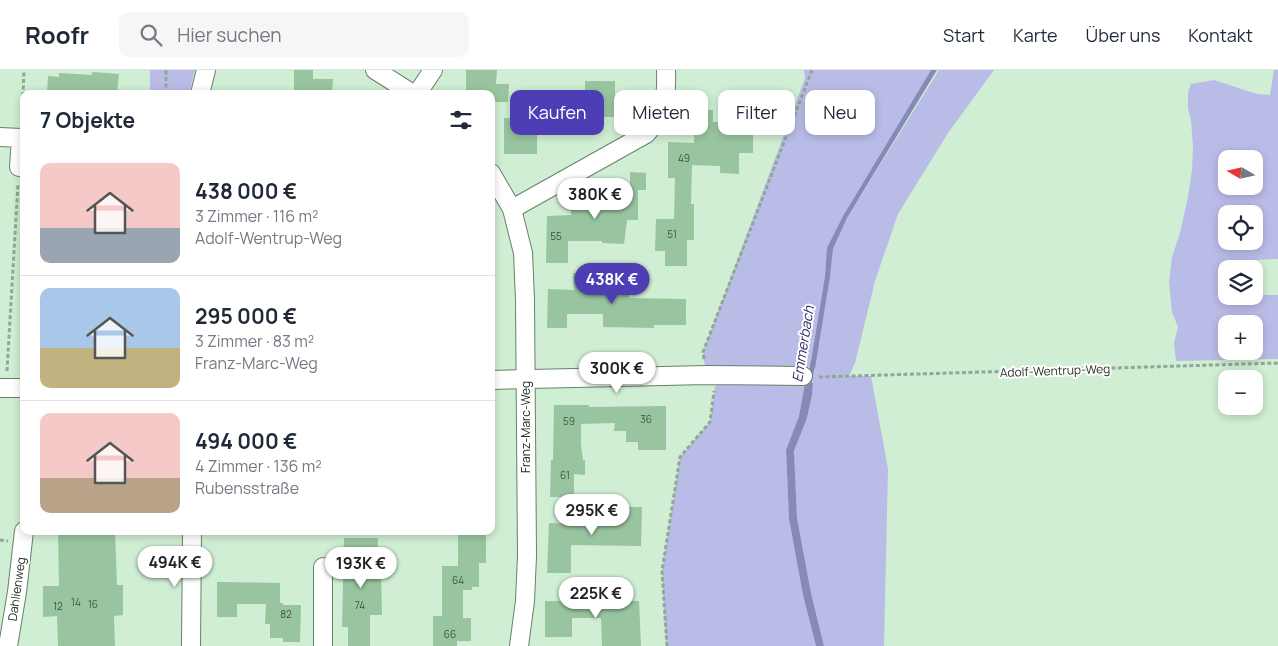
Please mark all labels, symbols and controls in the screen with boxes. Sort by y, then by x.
search box [119,12,469,57]
text: Roofr [25,18,89,51]
icon: search [137,21,165,49]
text: Hier suchen [177,22,282,48]
text: Start [943,23,985,47]
text: Karte [1013,23,1058,47]
text: Über uns [1086,23,1160,47]
text: Kontakt [1188,23,1253,47]
chip: Kaufen [510,90,604,135]
chip: Mieten [614,90,708,135]
chip: Filter [718,90,795,135]
chip: Neu [805,90,875,135]
text: 7 Objekte [40,106,135,134]
icon: filters [447,106,475,134]
north arrow [1218,150,1262,195]
map controls [1218,150,1263,415]
house number: 49 [678,151,690,165]
text: 438 000 € [195,177,297,205]
pin: 380K € [554,178,636,220]
icon: home [80,183,140,243]
text: 380K € [568,183,622,205]
text: 3 Zimmer · 116 m² [195,205,318,227]
button: locate [1218,205,1263,250]
text: Adolf-Wentrup-Weg [195,227,342,249]
house number: 51 [667,227,677,241]
house number: 55 [550,229,562,243]
button: layers [1218,260,1263,305]
pin: 438K € [571,262,653,305]
text: 438K € [586,268,639,290]
text: 295 000 € [195,302,297,330]
water label: Emmerbach [787,304,818,383]
icon: home [80,308,140,368]
button: + [1218,315,1263,360]
text: 3 Zimmer · 83 m² [195,330,314,352]
text: Franz-Marc-Weg [195,352,318,374]
pin: 300K € [576,352,658,394]
text: 300K € [590,357,644,379]
street label: Adolf-Wentrup-Weg [1000,360,1110,381]
button: − [1218,370,1263,415]
street label: Franz-Marc-Weg [517,381,534,473]
house number: 36 [640,412,652,426]
house number: 59 [563,414,575,428]
text: 494 000 € [195,427,297,455]
icon: home [80,433,140,493]
text: 4 Zimmer · 136 m² [195,455,322,477]
house number: 61 [560,468,570,482]
text: Rubensstraße [195,477,299,499]
pin: 295K € [551,494,633,536]
text: 295K € [566,499,619,521]
pin: 494K € [134,546,216,588]
pin: 193K € [320,546,402,589]
text: 494K € [148,551,202,573]
text: 193K € [336,552,386,574]
street label: Dahlienweg [4,556,29,622]
house number: 64 [452,573,464,587]
pin: 225K € [555,576,637,619]
text: 225K € [570,582,622,604]
house number: 14 [71,595,81,609]
house number: 16 [88,597,98,611]
house number: 74 [355,598,365,612]
house number: 12 [53,599,63,613]
house number: 82 [280,607,292,621]
house number: 66 [444,627,456,641]

